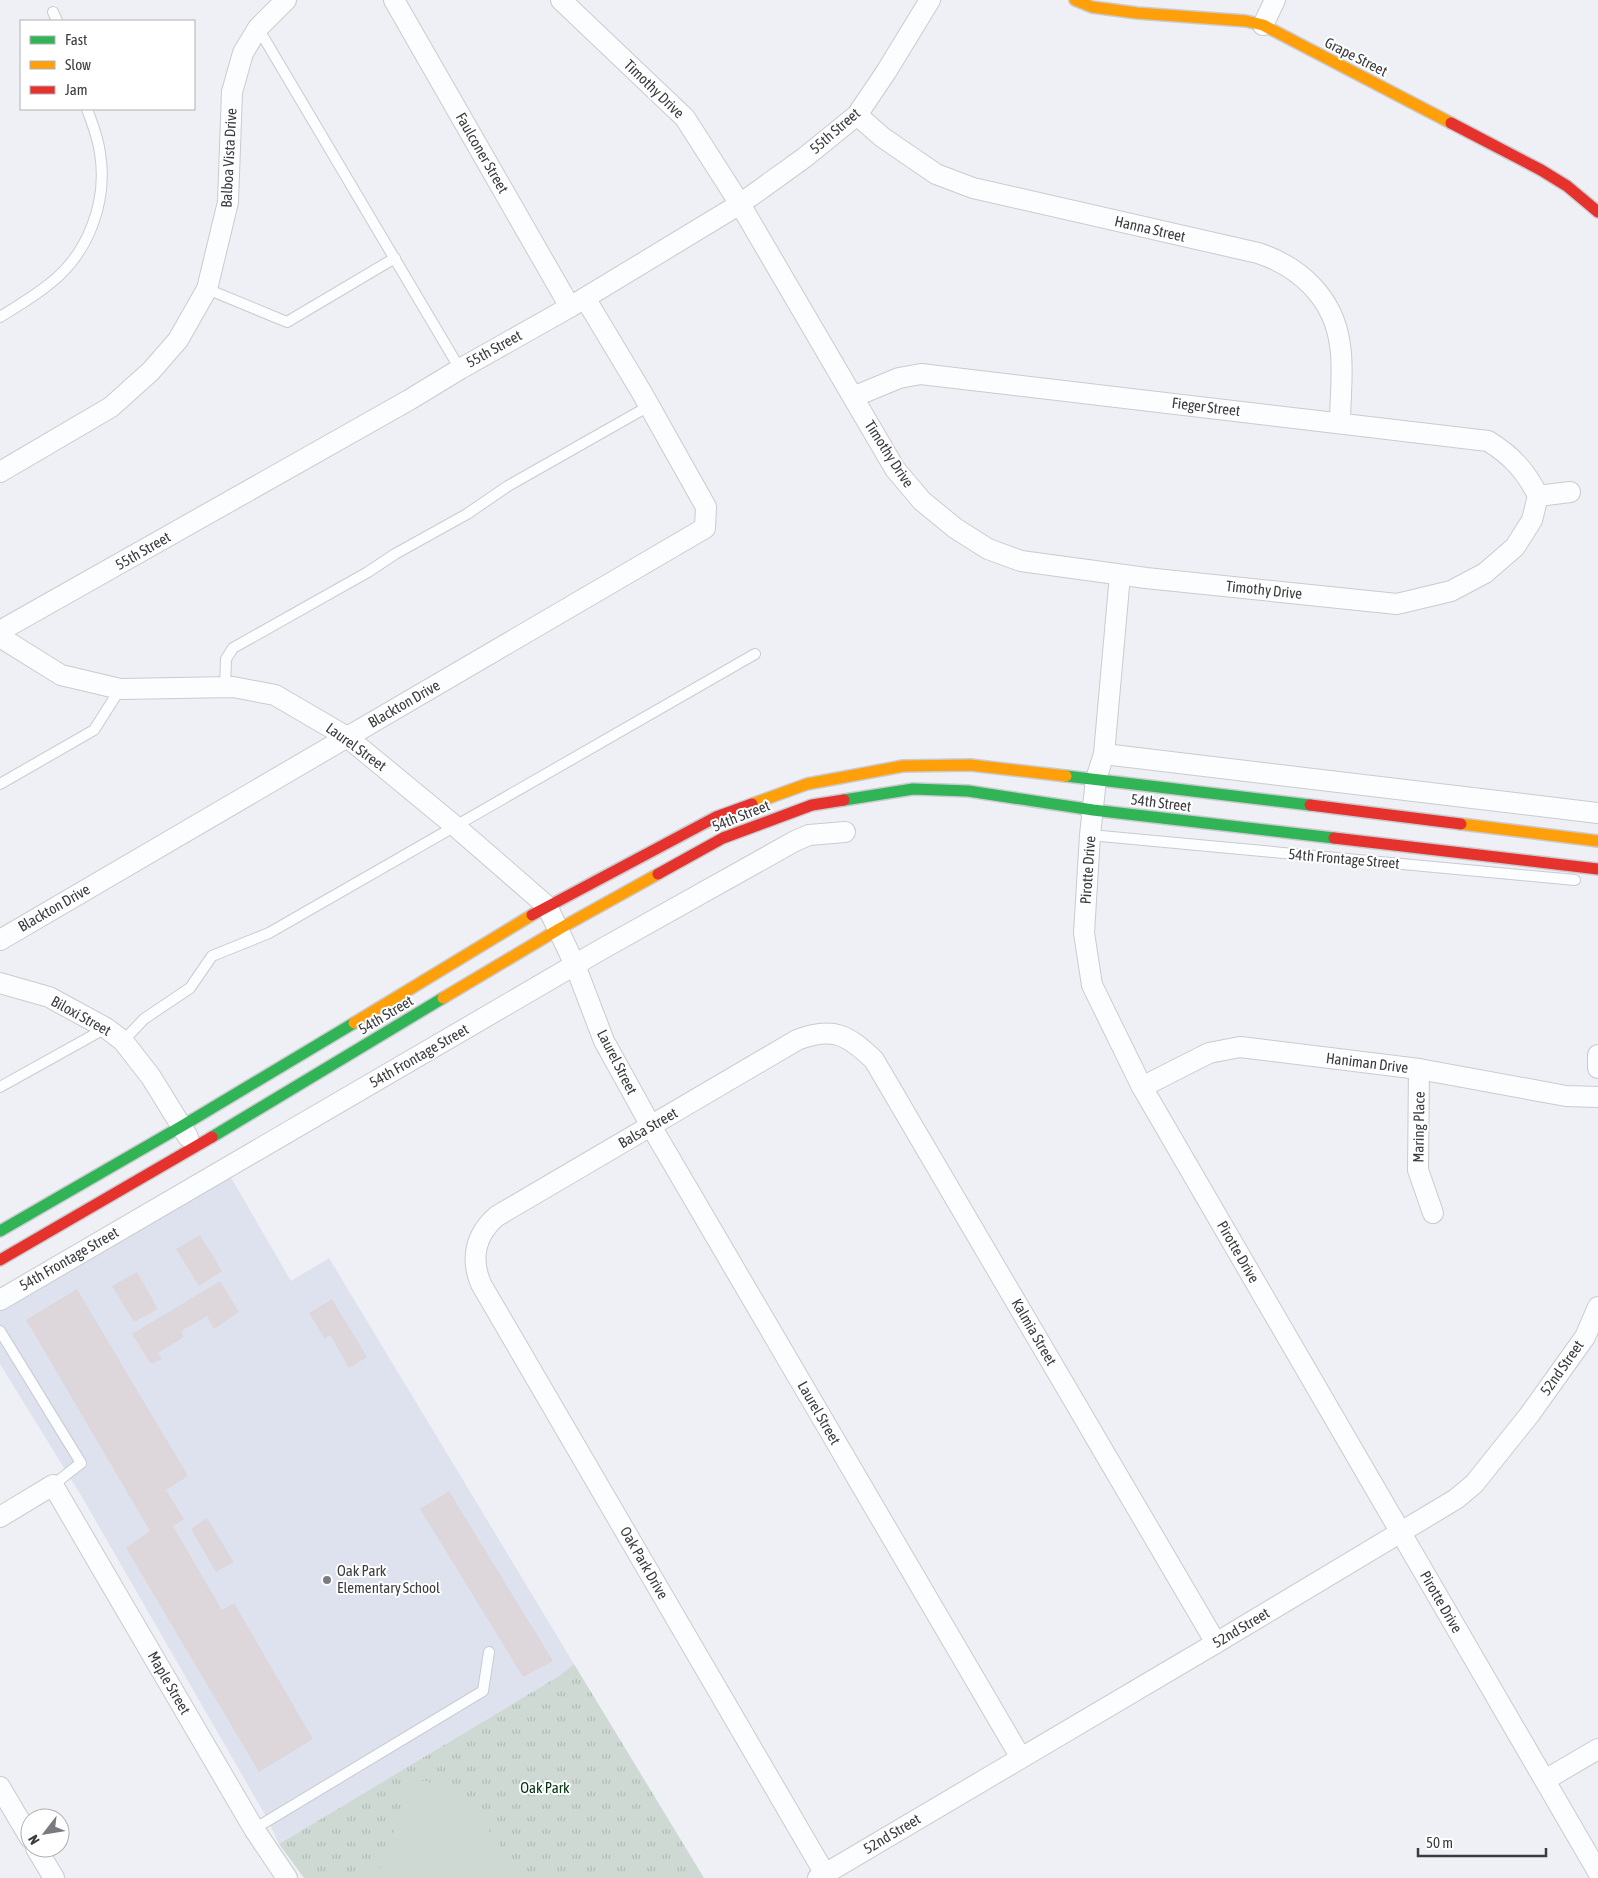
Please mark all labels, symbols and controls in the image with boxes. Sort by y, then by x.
legend [20,20,195,110]
text: Fast [65,31,87,48]
street label: Grape Street [1322,34,1390,80]
text: Slow [65,56,91,73]
street label: Timothy Drive [621,56,688,121]
text: Jam [65,81,88,98]
street label: 55th Street [806,104,863,157]
street label: Balboa Vista Drive [217,108,240,208]
street label: Faulconer Street [453,110,512,196]
street label: Hanna Street [1113,212,1187,245]
street label: 55th Street [463,326,524,371]
street label: Fieger Street [1171,394,1241,419]
street label: Timothy Drive [861,417,917,491]
street label: 55th Street [112,528,173,573]
street label: Timothy Drive [1225,577,1303,602]
street label: Blackton Drive [365,676,443,731]
street label: Laurel Street [323,719,390,774]
street label: 54th Street [1130,790,1192,815]
street label: 54th Street [710,796,772,835]
street label: Pirotte Drive [1077,835,1098,905]
street label: 54th Frontage Street [1288,845,1400,872]
street label: Blackton Drive [15,880,93,935]
street label: Biloxi Street [48,992,114,1039]
street label: 54th Street [355,992,416,1037]
street label: 54th Frontage Street [366,1020,471,1091]
street label: Laurel Street [594,1027,641,1097]
street label: Haniman Drive [1325,1049,1409,1076]
street label: Maring Place [1409,1091,1428,1163]
street label: Balsa Street [615,1104,680,1151]
street label: Pirotte Drive [1214,1218,1263,1286]
street label: 54th Frontage Street [16,1223,121,1294]
street label: Kalmia Street [1009,1295,1060,1368]
street label: 52nd Street [1536,1337,1587,1399]
street label: Laurel Street [795,1378,844,1447]
street label: Oak Park Drive [617,1524,672,1602]
place label: Oak Park Elementary School [337,1562,440,1596]
street label: Pirotte Drive [1417,1568,1466,1636]
marker: Oak Park Elementary School [321,1574,333,1586]
street label: 52nd Street [1209,1604,1272,1651]
street label: Maple Street [145,1648,194,1717]
park label: Oak Park [520,1779,570,1796]
north arrow [20,1808,70,1858]
street label: 52nd Street [860,1810,923,1857]
scale bar [1418,1826,1546,1858]
text: N [25,1832,43,1847]
text: 50 m [1426,1834,1453,1851]

